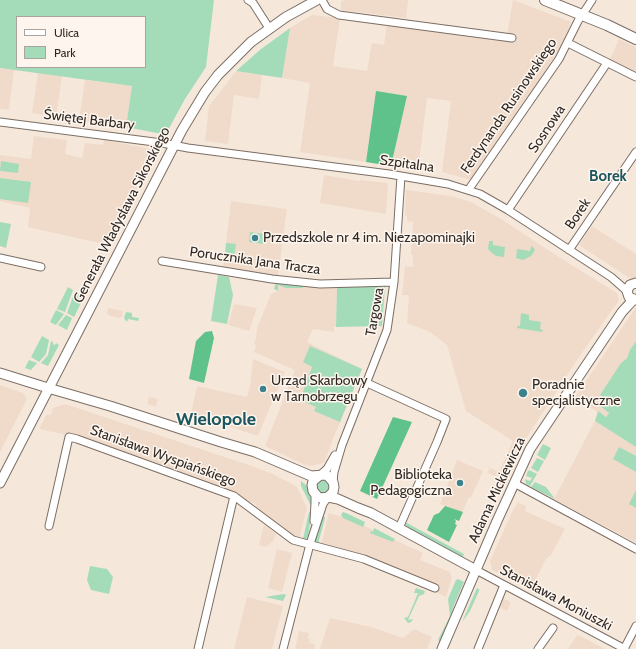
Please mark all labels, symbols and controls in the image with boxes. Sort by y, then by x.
legend [16,16,146,68]
text: Ulica [54,25,79,40]
street label: Ferdynanda Rusinowskiego [457,35,561,177]
text: Park [54,45,76,60]
street label: Sosnowa [525,102,569,156]
street label: Świętej Barbary [42,106,136,134]
street label: Generała Władysława Sikorskiego [70,124,174,306]
street label: Szpitalna [379,152,435,176]
district label: Borek [589,168,627,186]
street label: Borek [562,195,594,233]
place label: Przedszkole nr 4 im. Niezapominajki [263,230,475,246]
marker: Przedszkole nr 4 im. Niezapominajki [250,233,260,243]
street label: Porucznika Jana Tracza [189,244,321,278]
street label: Targowa [362,286,388,338]
place label: Urząd Skarbowy w Tarnobrzegu [271,373,368,406]
place label: Poradnie specjalistyczne [532,377,620,410]
marker: Urząd Skarbowy w Tarnobrzegu [258,384,268,394]
marker: Poradnie specjalistyczne [517,387,529,399]
district label: Wielopole [176,409,256,431]
street label: Stanisława Wyspiańskiego [88,422,238,490]
street label: Adama Mickiewicza [465,434,529,546]
place label: Biblioteka Pedagogiczna [370,467,452,500]
marker: Biblioteka Pedagogiczna [455,478,465,488]
street label: Stanisława Moniuszki [497,561,615,635]

